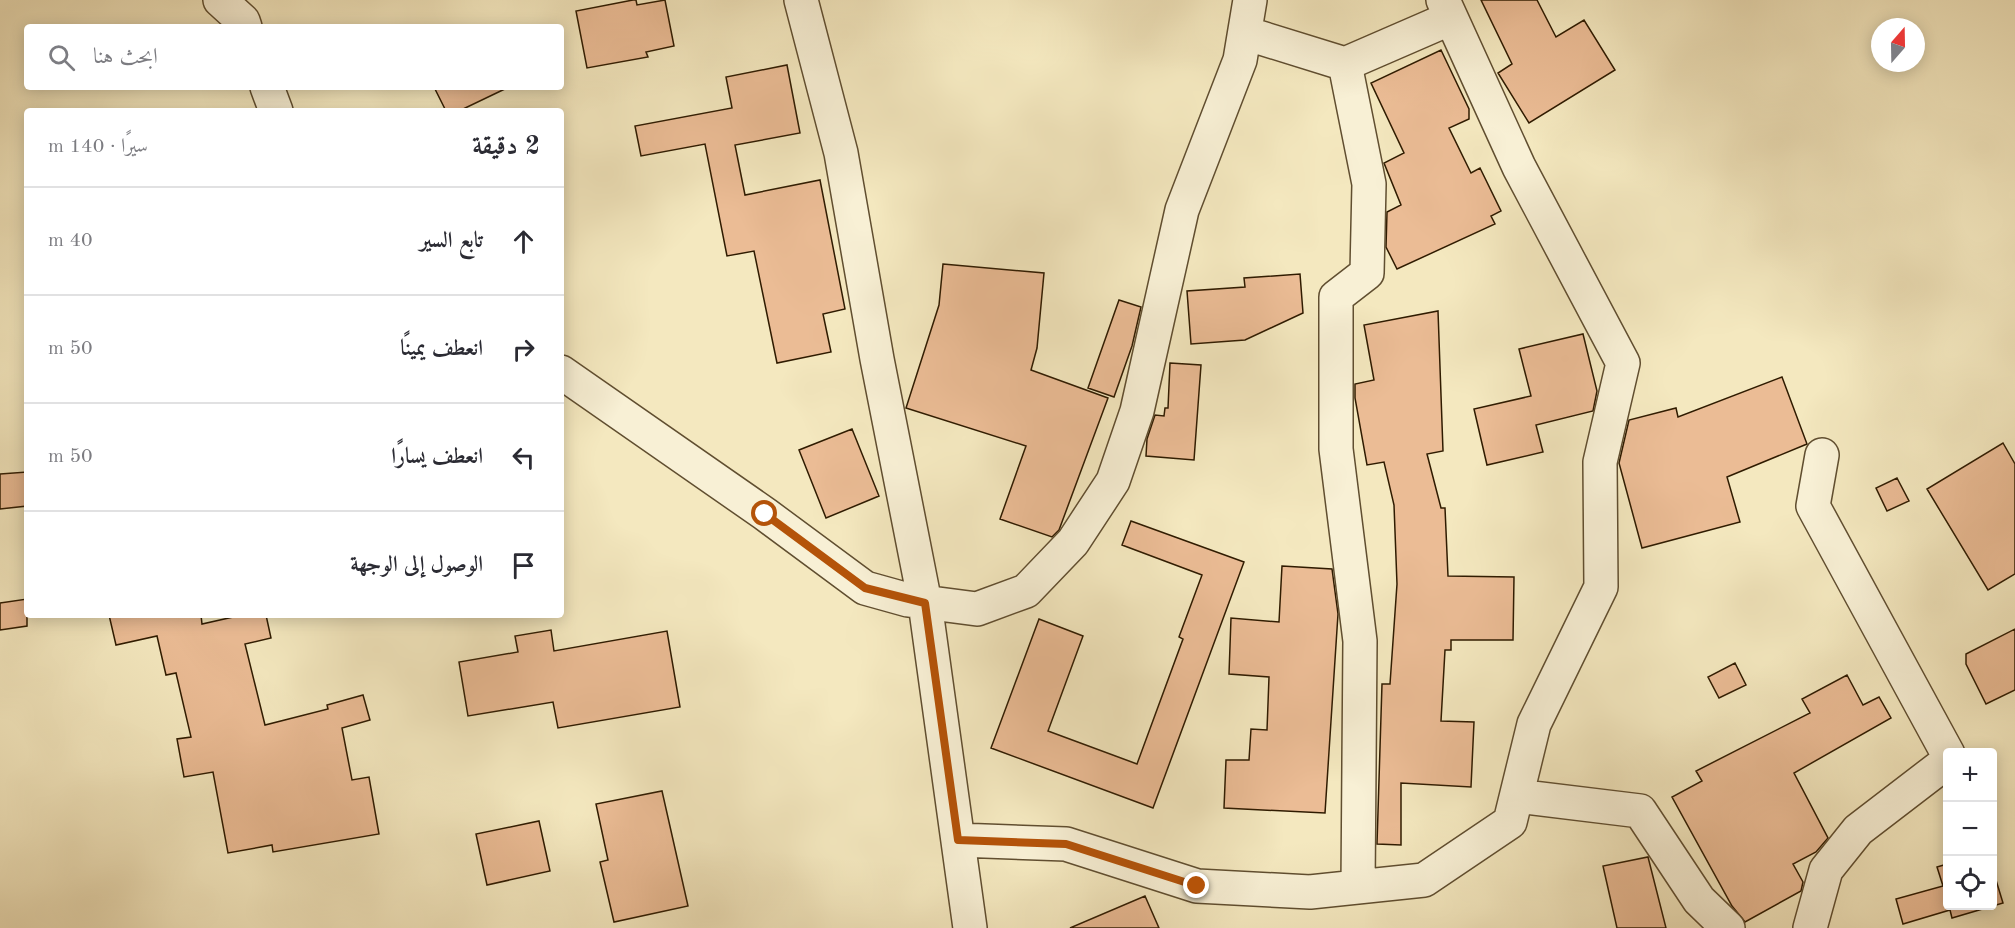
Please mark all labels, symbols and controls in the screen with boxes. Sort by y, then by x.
north arrow [1871,18,1925,72]
search box [24,24,564,90]
icon: search [45,41,78,74]
text: ابحث هنا [93,46,158,68]
text: 2 دقيقة [472,134,540,160]
text: سيرًا · 140 m [48,137,148,157]
icon: ahead [507,225,540,258]
text: تابع السير [419,230,483,252]
text: 40 m [48,231,93,251]
icon: right [507,333,540,366]
text: انعطف يمينًا [400,338,483,360]
text: 50 m [48,339,93,359]
icon: left [507,441,540,474]
text: انعطف يسارًا [391,446,483,468]
text: 50 m [48,447,93,467]
route start [751,500,777,526]
icon: arrive [507,549,540,582]
text: الوصول إلى الوجهة [350,554,483,576]
map controls [1943,748,1997,910]
button: + [1943,748,1997,802]
button: − [1943,802,1997,856]
button: locate [1943,856,1997,910]
route end [1183,872,1209,898]

